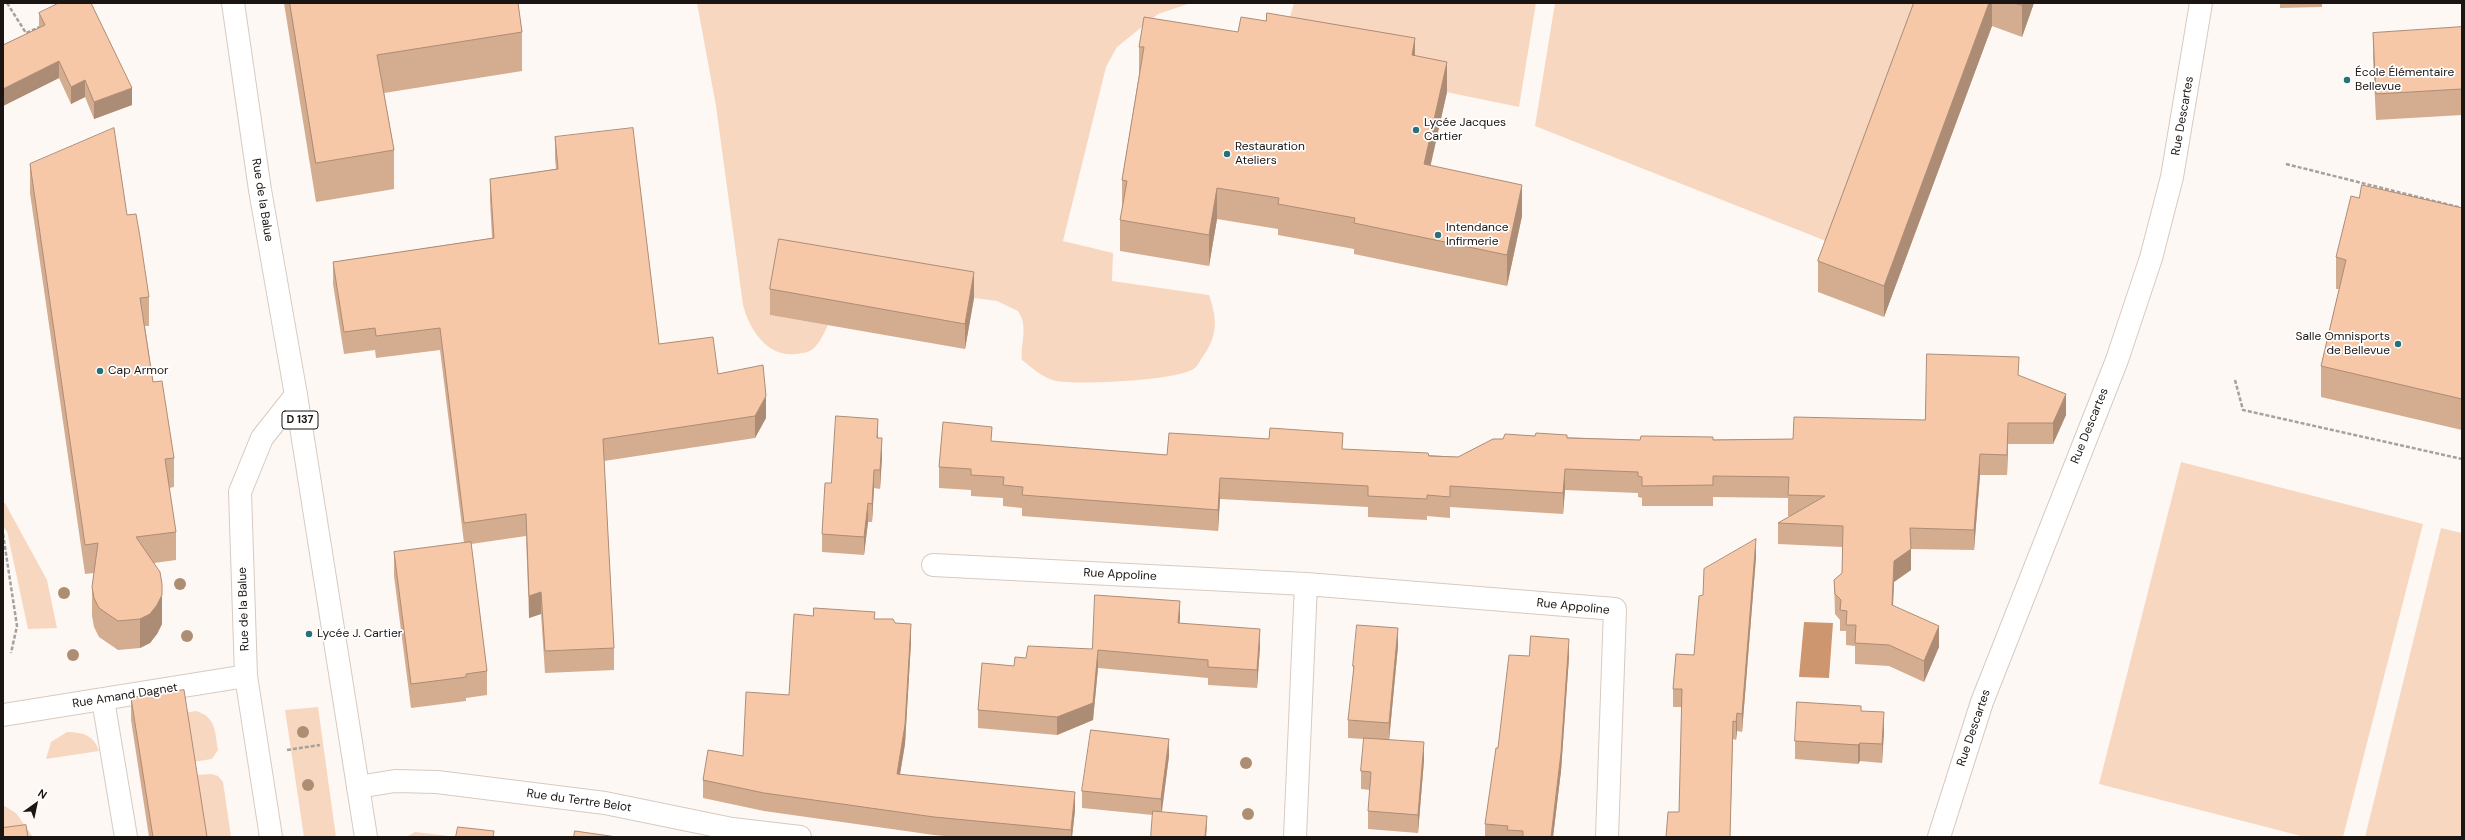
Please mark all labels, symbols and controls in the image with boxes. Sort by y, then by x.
place label: École Élémentaire Bellevue [2355,66,2454,94]
street label: Rue Descartes [2169,75,2197,157]
marker: École Élémentaire Bellevue [2342,75,2352,85]
place label: Lycée Jacques Cartier [1424,116,1506,144]
marker: Lycée Jacques Cartier [1411,125,1421,135]
place label: Restauration Ateliers [1235,140,1305,168]
marker: Restauration Ateliers [1222,149,1232,159]
street label: Rue de la Balue [248,157,276,243]
place label: Intendance Infirmerie [1446,221,1509,249]
marker: Intendance Infirmerie [1433,230,1443,240]
place label: Salle Omnisports de Bellevue [2296,330,2390,358]
marker: Salle Omnisports de Bellevue [2393,339,2403,349]
place label: Cap Armor [108,364,168,378]
marker: Cap Armor [95,366,105,376]
street label: Rue Descartes [2068,386,2112,466]
road number: D 137 [282,411,318,429]
street label: Rue Appoline [1083,566,1157,584]
street label: Rue de la Balue [235,567,253,651]
street label: Rue Appoline [1536,596,1610,618]
place label: Lycée J. Cartier [317,627,402,641]
marker: Lycée J. Cartier [304,629,314,639]
street label: Rue Amand Dagnet [71,681,179,711]
street label: Rue Descartes [1954,688,1994,768]
north arrow [16,784,56,824]
text: N [35,786,50,802]
street label: Rue du Tertre Belot [526,787,632,815]

